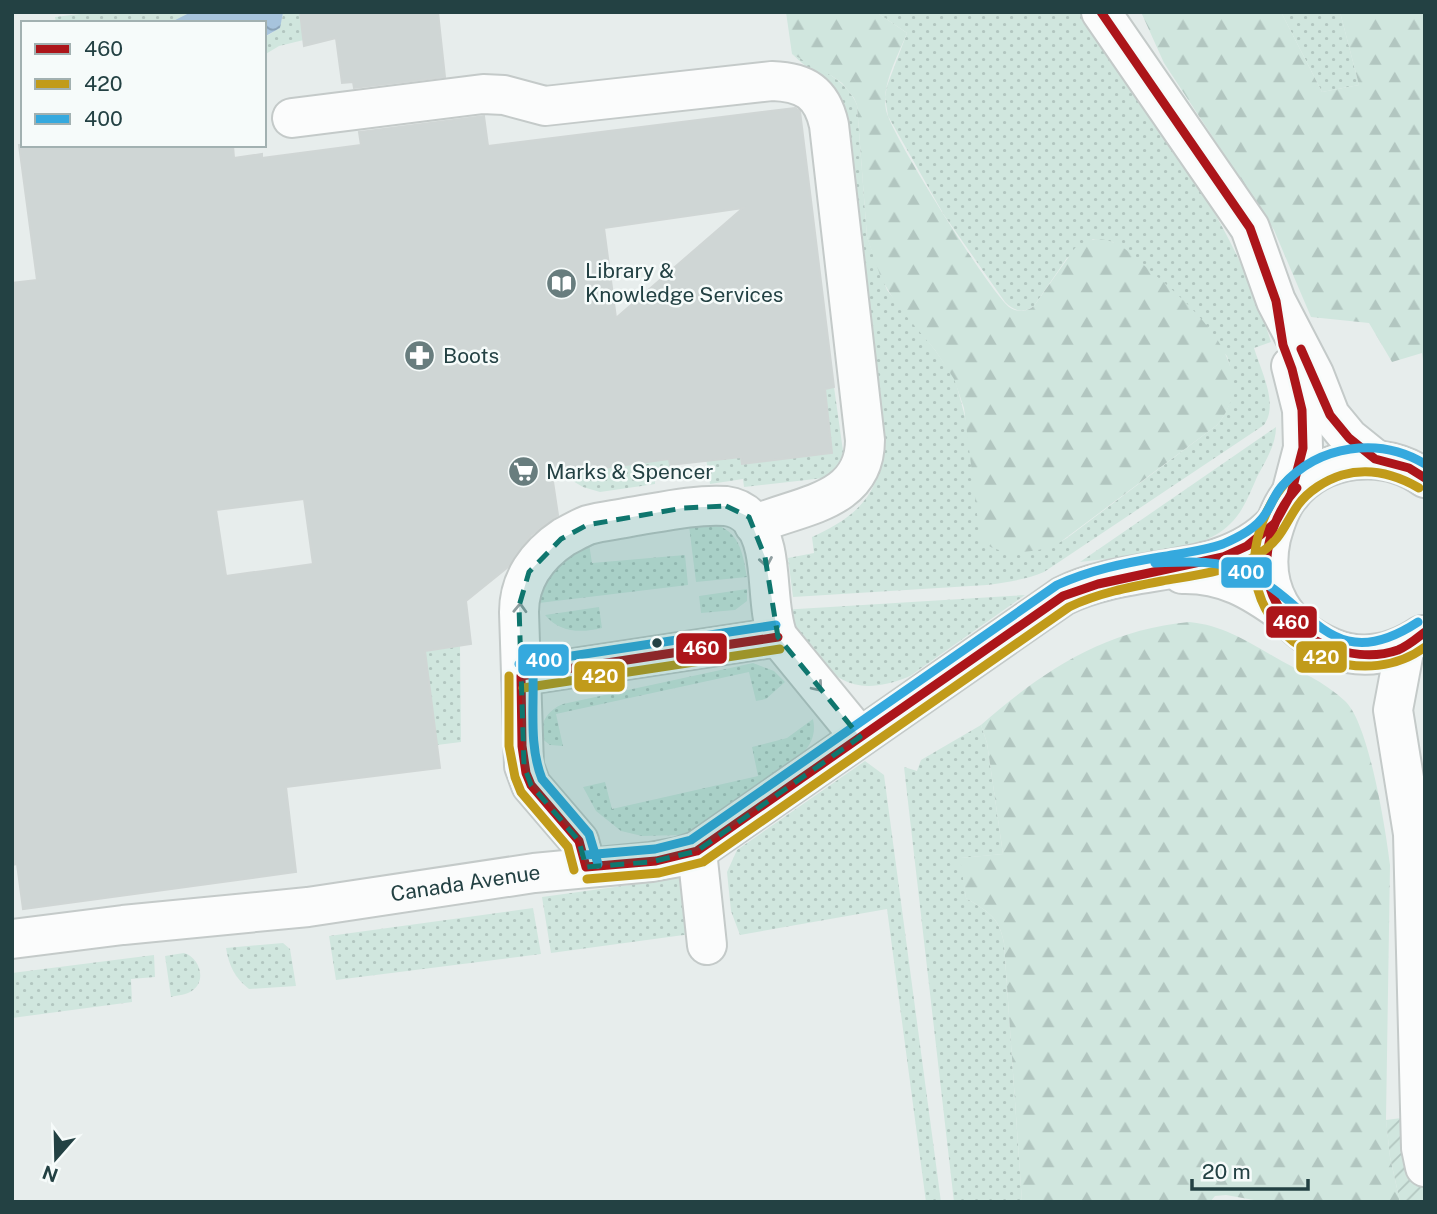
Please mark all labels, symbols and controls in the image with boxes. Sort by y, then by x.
legend [21,21,266,147]
text: 460 [84,36,123,61]
text: 420 [84,71,123,96]
text: 400 [84,106,123,131]
place label: Library & Knowledge Services [585,258,783,307]
library icon: Library & Knowledge Services [545,266,579,300]
pharmacy icon: Boots [403,339,437,373]
place label: Boots [443,343,499,368]
supermarket icon: Marks & Spencer [506,455,540,489]
place label: Marks & Spencer [546,459,714,484]
one-way arrow [757,556,772,568]
line badge: 400 [1220,556,1273,589]
text: 400 [1228,561,1264,583]
one-way arrow [512,602,527,613]
line badge: 460 [1265,605,1318,639]
text: 460 [1272,611,1310,633]
line badge: 460 [675,632,728,665]
unlabelled marker [650,636,664,650]
text: 460 [682,637,720,659]
line badge: 420 [1295,640,1348,674]
line badge: 400 [517,643,570,677]
text: 420 [1303,646,1339,668]
text: 400 [526,649,562,671]
line badge: 420 [573,660,626,693]
text: 420 [582,665,618,687]
one-way arrow [810,679,822,692]
street label: Canada Avenue [389,859,541,906]
north arrow [21,1123,91,1193]
scale bar [1192,1148,1308,1192]
text: 20 m [1202,1159,1251,1184]
text: N [39,1161,61,1187]

